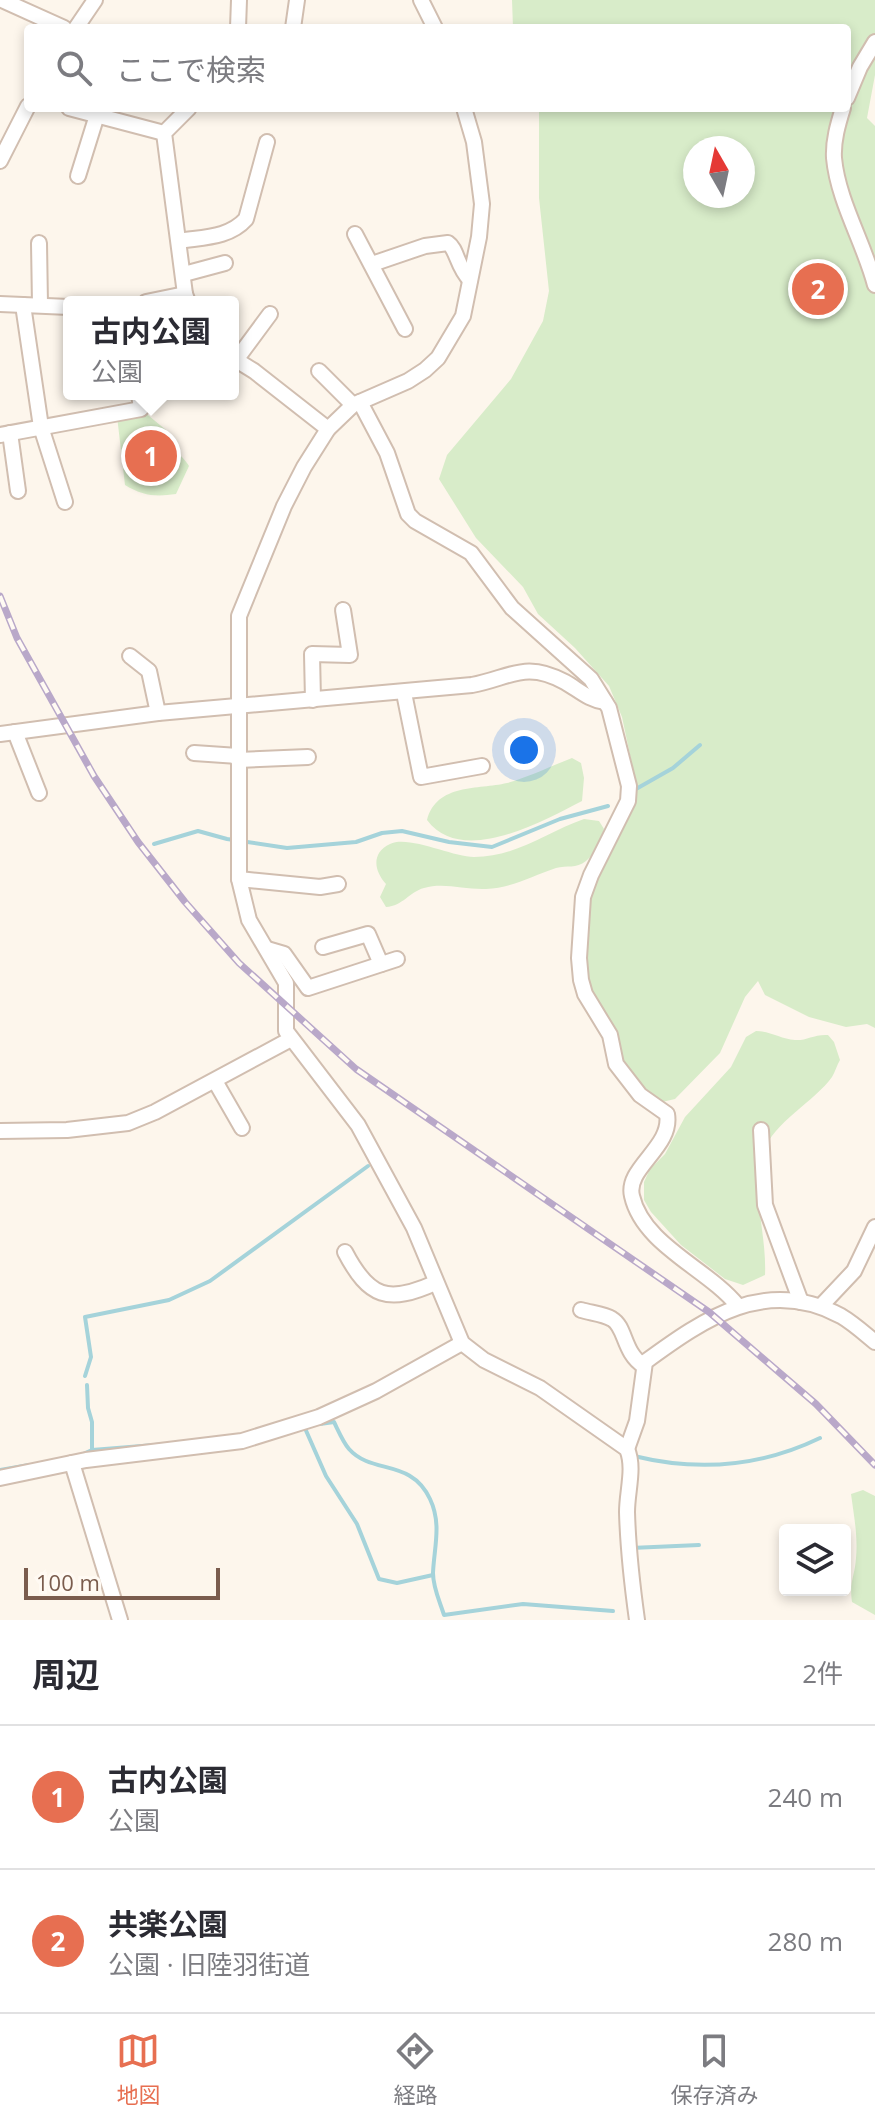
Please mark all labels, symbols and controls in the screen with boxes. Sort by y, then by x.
search box [24,24,851,112]
icon: search [52,46,96,90]
text: ここで検索 [116,49,266,90]
north arrow [683,136,755,208]
pin: 2 [792,259,844,319]
popup [63,296,239,400]
text: 古内公園 [91,310,211,351]
text: 公園 [91,353,143,389]
pin: 1 [125,426,177,486]
your location [504,730,544,770]
map controls [779,1524,851,1596]
button: layers [779,1524,851,1596]
scale bar [24,1564,220,1600]
text: 100 m [36,1567,100,1597]
text: 周辺 [32,1651,100,1697]
text: 2件 [802,1655,843,1691]
text: 古内公園 [108,1759,228,1800]
text: 1 [51,1779,65,1815]
text: 240 m [768,1779,843,1815]
text: 公園 [108,1802,160,1838]
text: 共楽公園 [108,1903,228,1944]
text: 2 [51,1923,65,1959]
text: 280 m [768,1923,843,1959]
text: 公園 · 旧陸羽街道 [108,1946,310,1982]
tab: 地図 [116,2029,161,2109]
tab: 経路 [393,2029,438,2109]
tab: 保存済み [670,2029,759,2109]

